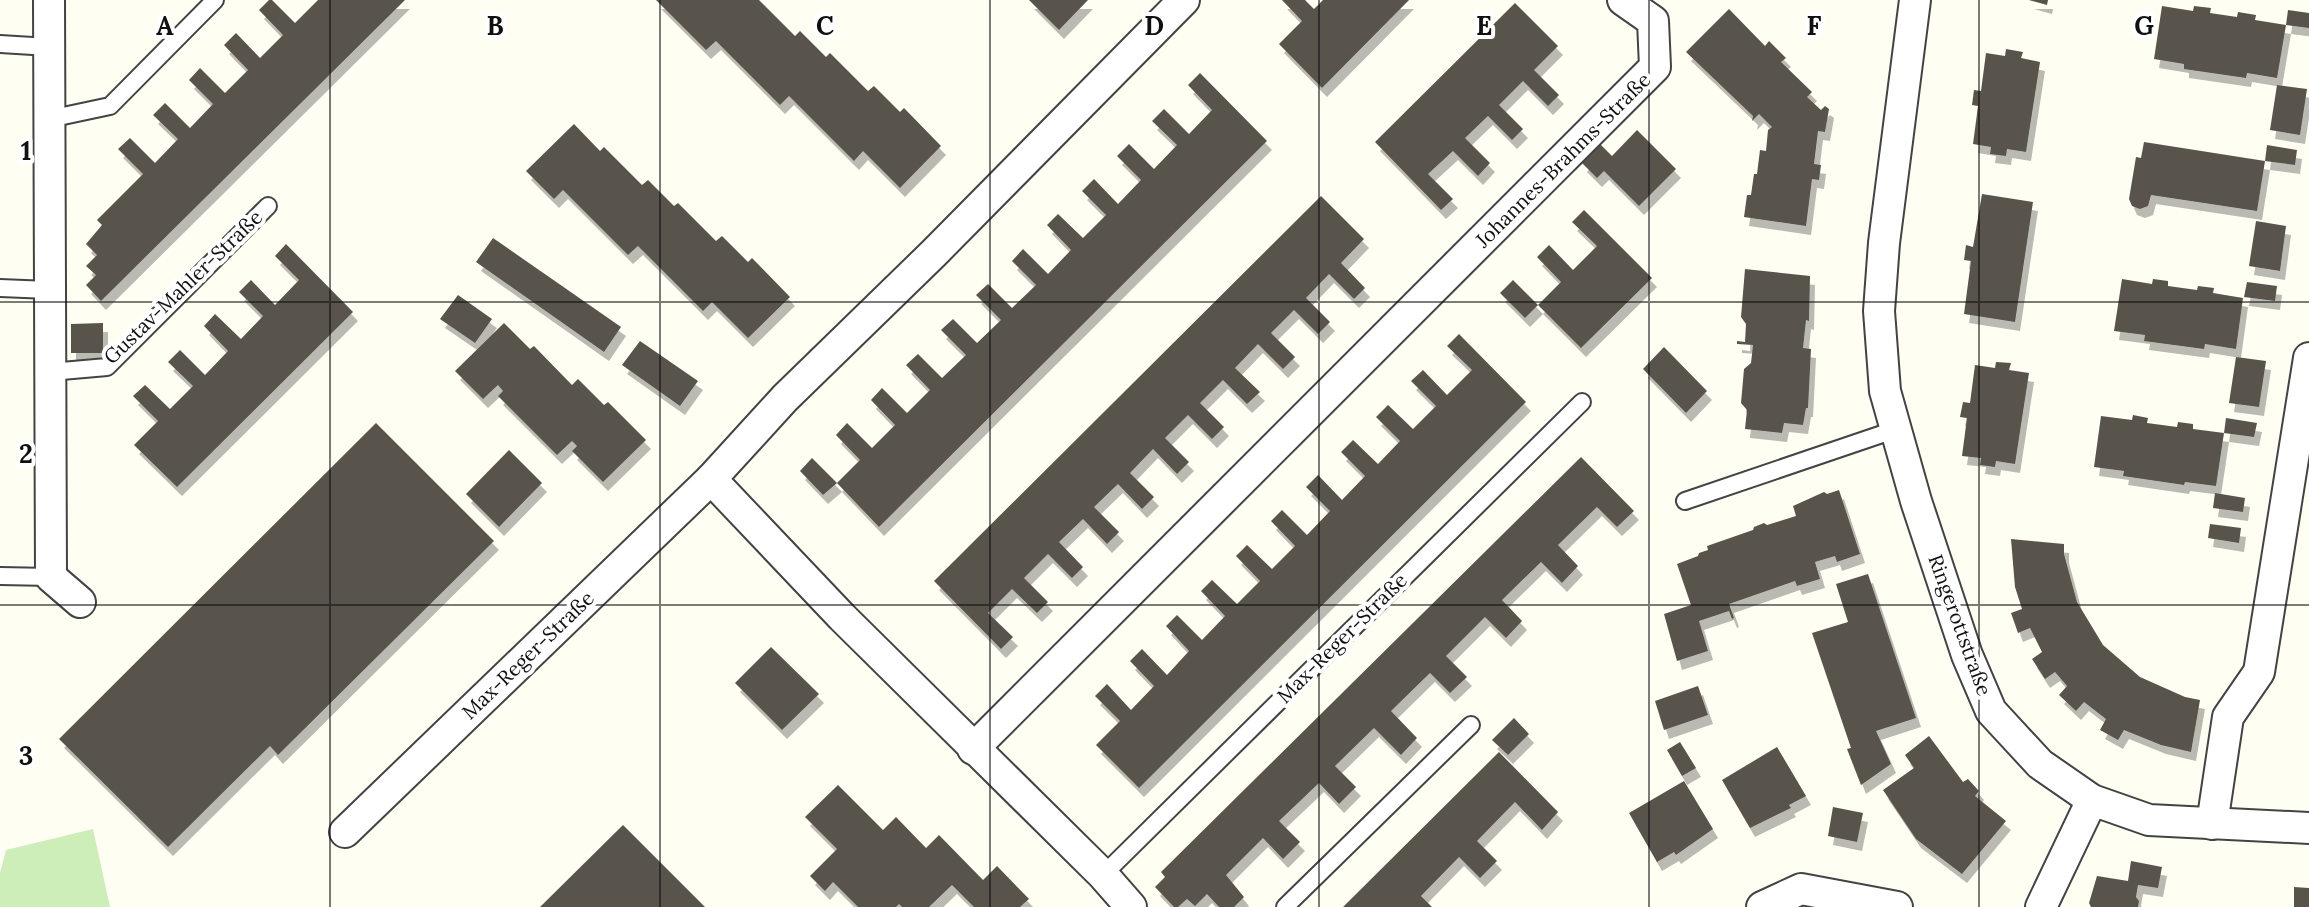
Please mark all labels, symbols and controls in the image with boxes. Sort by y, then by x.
text: A [156,9,174,42]
text: B [486,9,504,42]
text: C [816,9,834,42]
text: D [1144,9,1164,42]
text: E [1476,9,1492,42]
text: F [1807,9,1822,42]
text: G [2134,9,2154,42]
street label: Johannes-Brahms-Straße [1469,67,1655,253]
text: 1 [21,134,31,167]
street label: Gustav-Mahler-Straße [98,204,267,369]
text: 2 [19,437,33,470]
street label: Ringerottstraße [1923,551,1998,699]
street label: Max-Reger-Straße [1271,567,1412,708]
street label: Max-Reger-Straße [456,585,599,724]
text: 3 [19,739,33,772]

